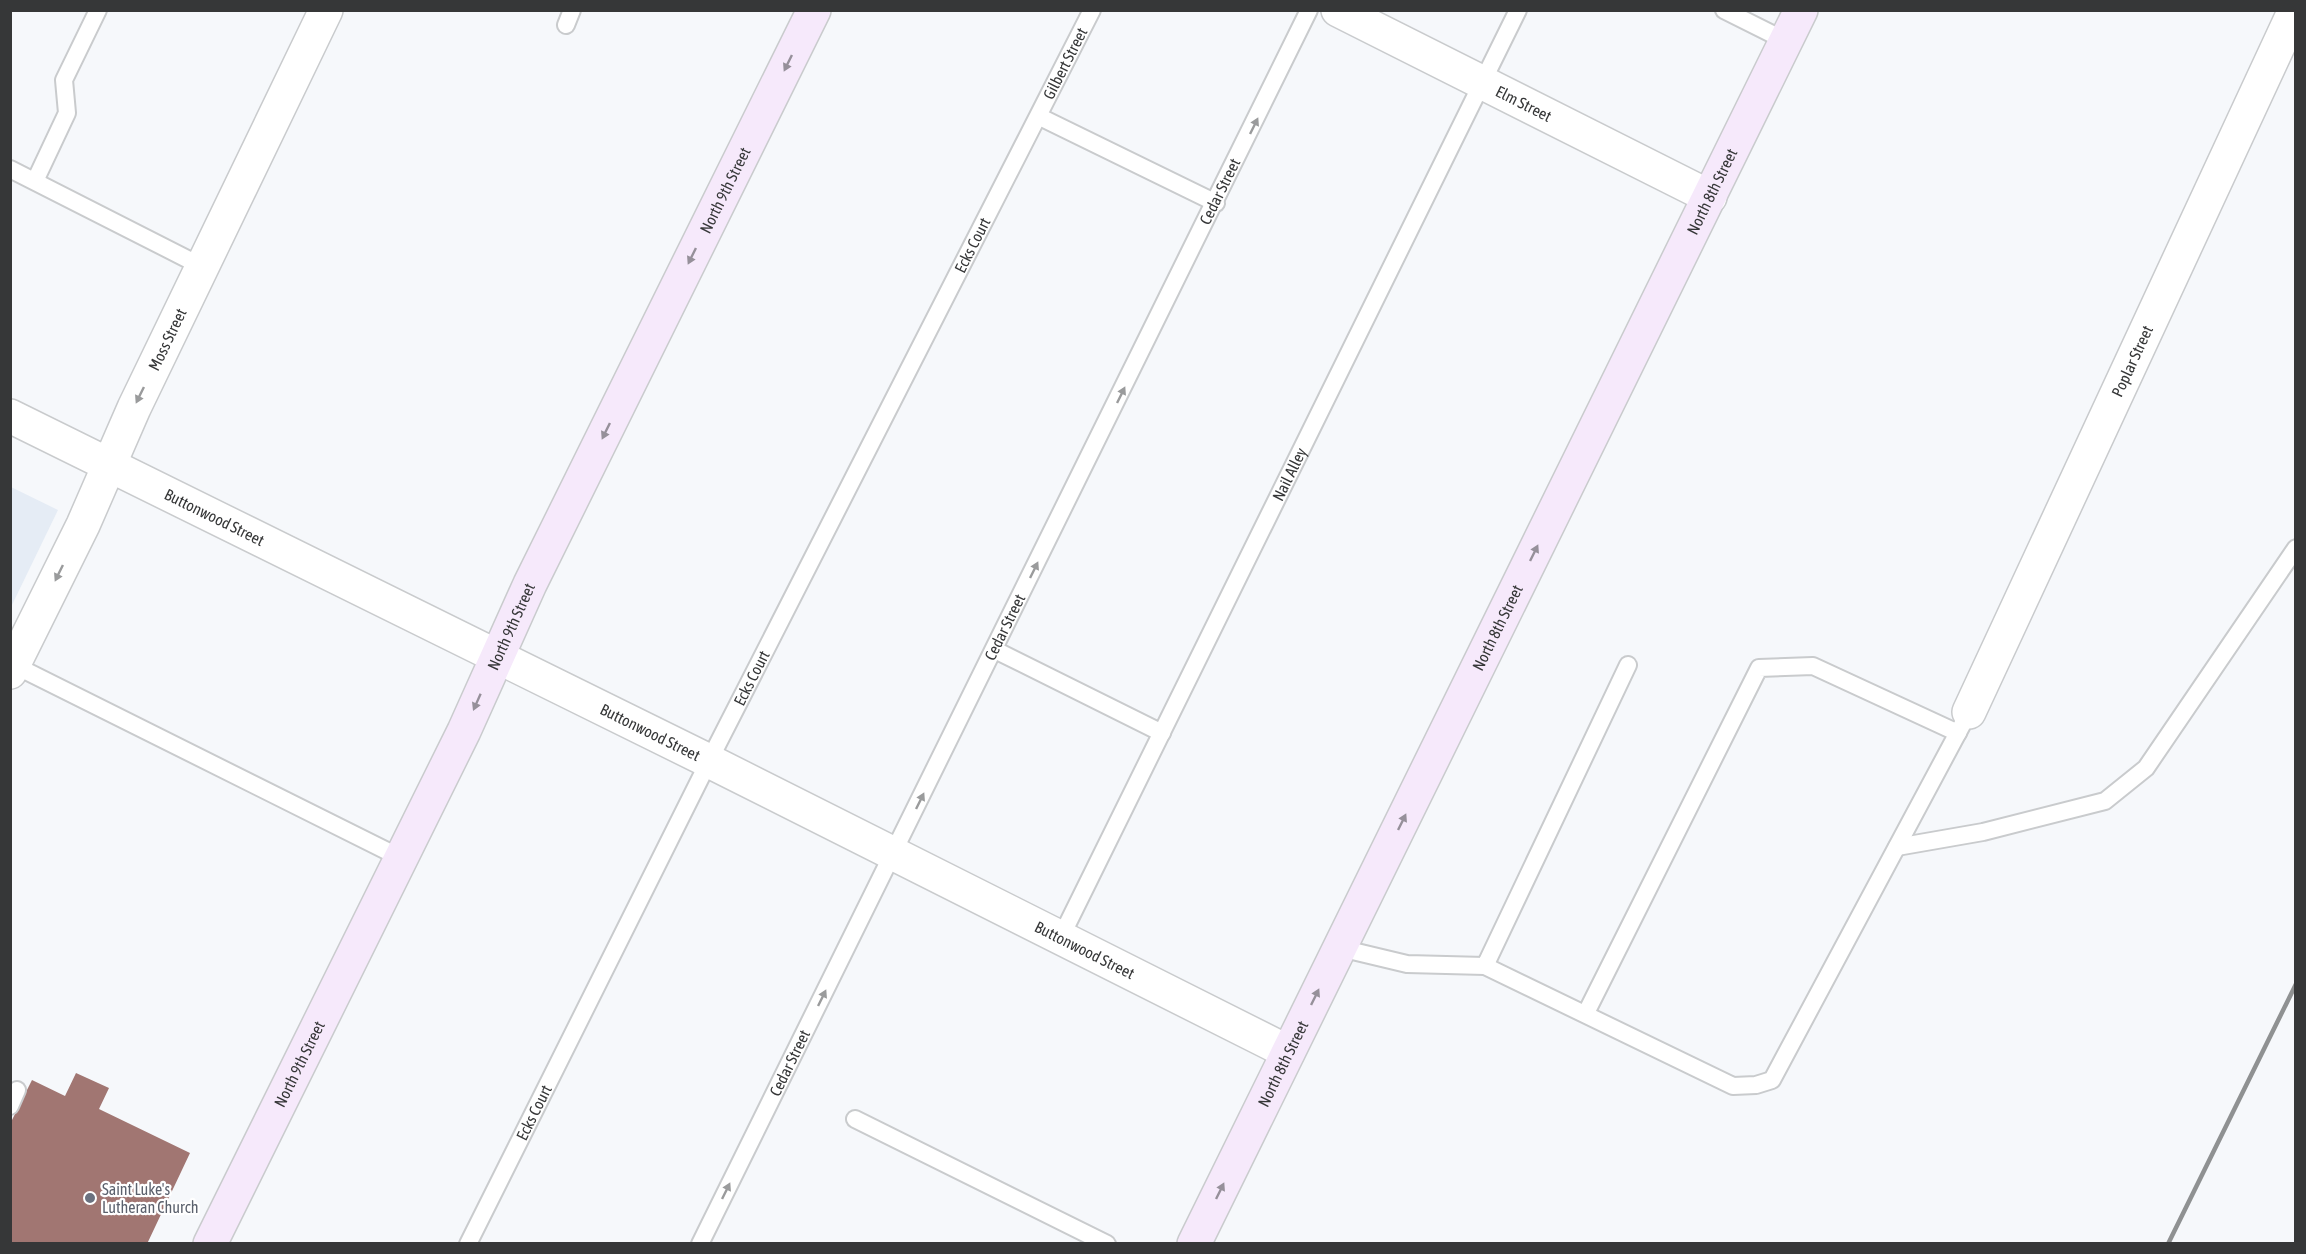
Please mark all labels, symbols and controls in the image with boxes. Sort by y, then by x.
street label: Gilbert Street [1039,24,1091,102]
one-way arrow [783,55,793,72]
street label: Elm Street [1493,82,1555,125]
one-way arrow [1248,117,1258,135]
street label: North 9th Street [696,144,754,236]
street label: North 8th Street [1683,145,1741,237]
street label: Cedar Street [1196,155,1244,227]
street label: Ecks Court [951,214,994,276]
one-way arrow [688,248,697,265]
street label: Moss Street [144,305,190,373]
street label: Poplar Street [2108,322,2156,400]
one-way arrow [1116,386,1125,403]
one-way arrow [135,387,145,404]
one-way arrow [601,423,610,440]
street label: Nail Alley [1269,444,1311,504]
street label: Buttonwood Street [162,485,268,549]
one-way arrow [1530,545,1539,562]
one-way arrow [1030,561,1039,578]
one-way arrow [55,564,64,581]
street label: North 9th Street [484,580,538,673]
street label: North 8th Street [1469,581,1526,673]
street label: Cedar Street [981,591,1029,663]
street label: Ecks Court [730,647,773,708]
one-way arrow [472,694,482,712]
street label: Buttonwood Street [597,700,704,764]
one-way arrow [915,792,925,809]
one-way arrow [1397,814,1406,831]
street label: Buttonwood Street [1032,917,1138,983]
one-way arrow [817,989,827,1006]
one-way arrow [1311,989,1320,1006]
street label: North 8th Street [1254,1017,1312,1110]
street label: North 9th Street [270,1018,328,1110]
street label: Cedar Street [766,1026,813,1099]
street label: Ecks Court [512,1082,555,1143]
place label: Saint Luke's Lutheran Church [102,1180,198,1216]
one-way arrow [1214,1182,1224,1200]
one-way arrow [721,1183,731,1200]
marker: Saint Luke's Lutheran Church [83,1191,97,1205]

